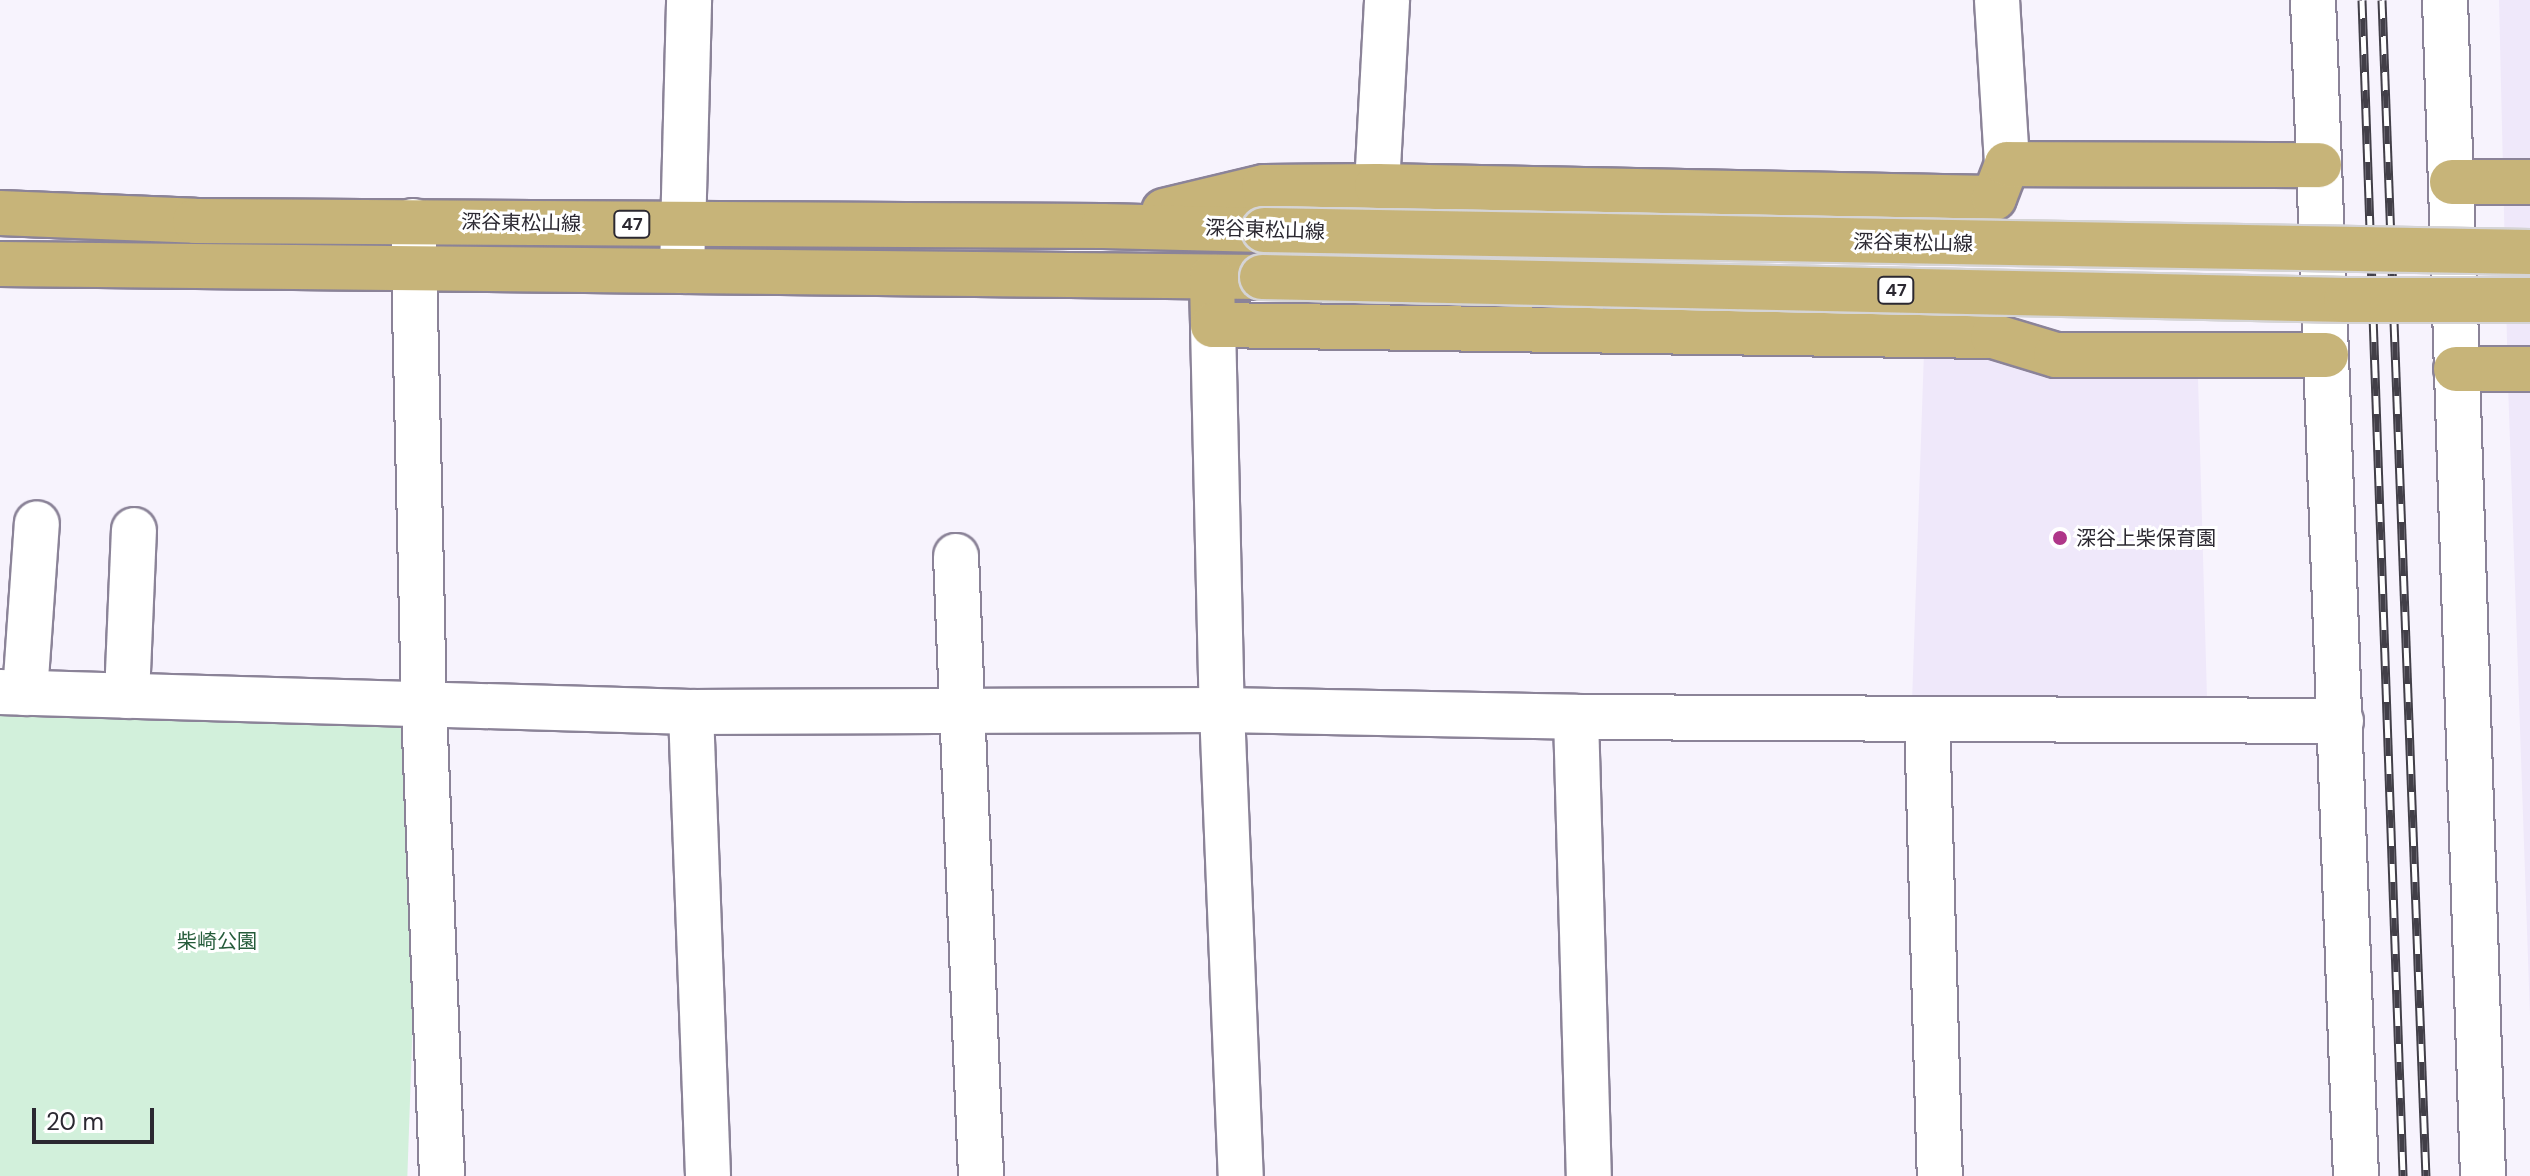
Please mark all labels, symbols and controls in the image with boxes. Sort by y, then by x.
street label: 深谷東松山線 [461,210,581,236]
road number: 47 [612,210,652,238]
street label: 深谷東松山線 [1205,216,1325,244]
street label: 深谷東松山線 [1853,230,1973,256]
road number: 47 [1876,276,1916,304]
place label: 深谷上柴保育園 [2076,526,2216,550]
marker: 深谷上柴保育園 [2051,529,2069,547]
park label: 柴崎公園 [177,929,257,953]
scale bar [36,1092,158,1142]
text: 20 m [46,1106,104,1137]

